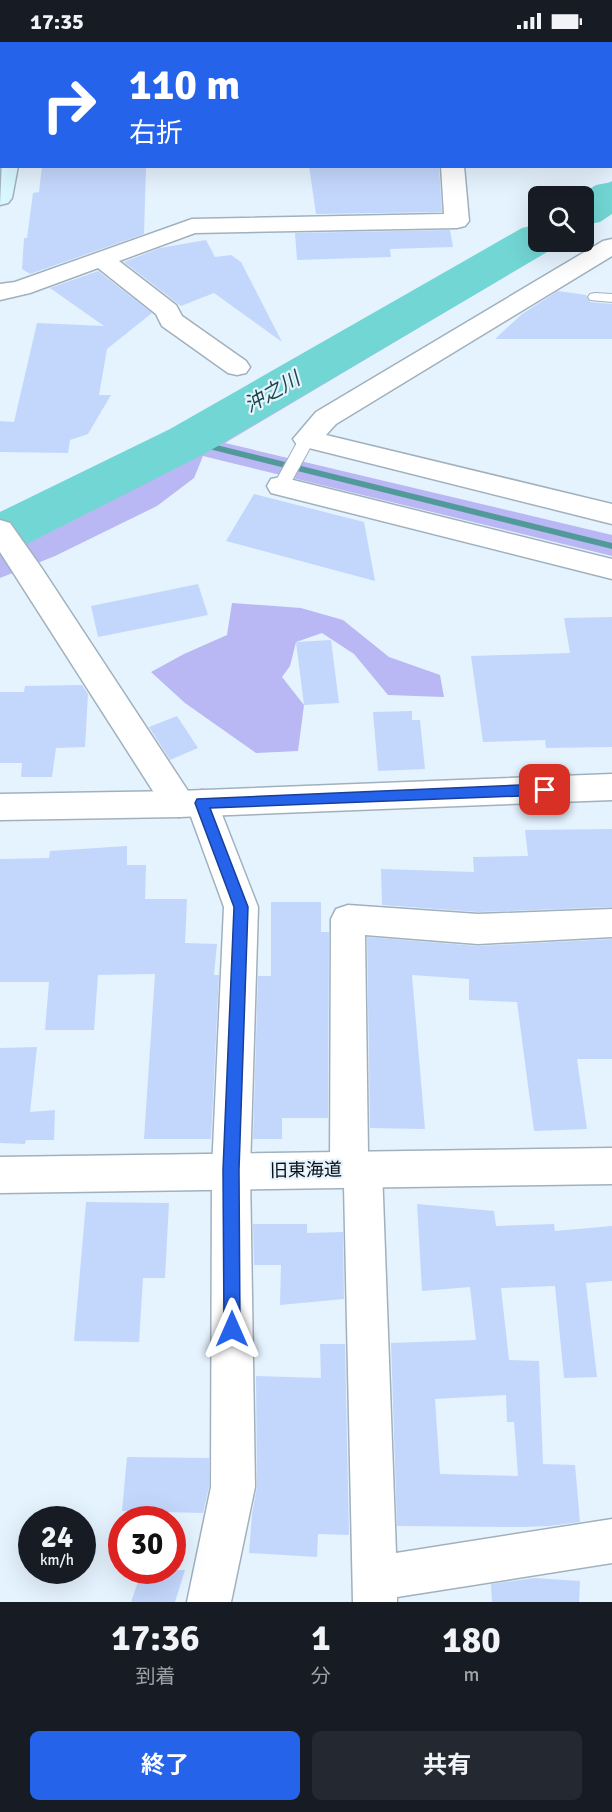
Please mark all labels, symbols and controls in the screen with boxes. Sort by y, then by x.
text: 17:35 [30,8,84,35]
text: 110 m [129,60,240,111]
icon: right [30,66,108,144]
text: 右折 [129,117,183,150]
map controls [528,186,594,252]
button: search [528,186,594,252]
water label: 沖之川 [240,365,306,418]
pin [519,764,570,815]
icon: arrive [528,773,561,806]
street label: 旧東海道 [270,1158,342,1182]
position arrow [200,1297,264,1361]
speed limit sign: 30 [108,1506,186,1584]
text: 24 [41,1519,73,1556]
text: km/h [40,1551,74,1569]
text: 17:36 [111,1616,200,1661]
text: 1 [311,1616,331,1661]
text: 180 [442,1618,501,1663]
text: m [464,1662,479,1687]
text: 到着 [136,1664,176,1689]
text: 分 [311,1664,331,1689]
button: 終了 [30,1731,300,1800]
button: 共有 [312,1731,582,1800]

